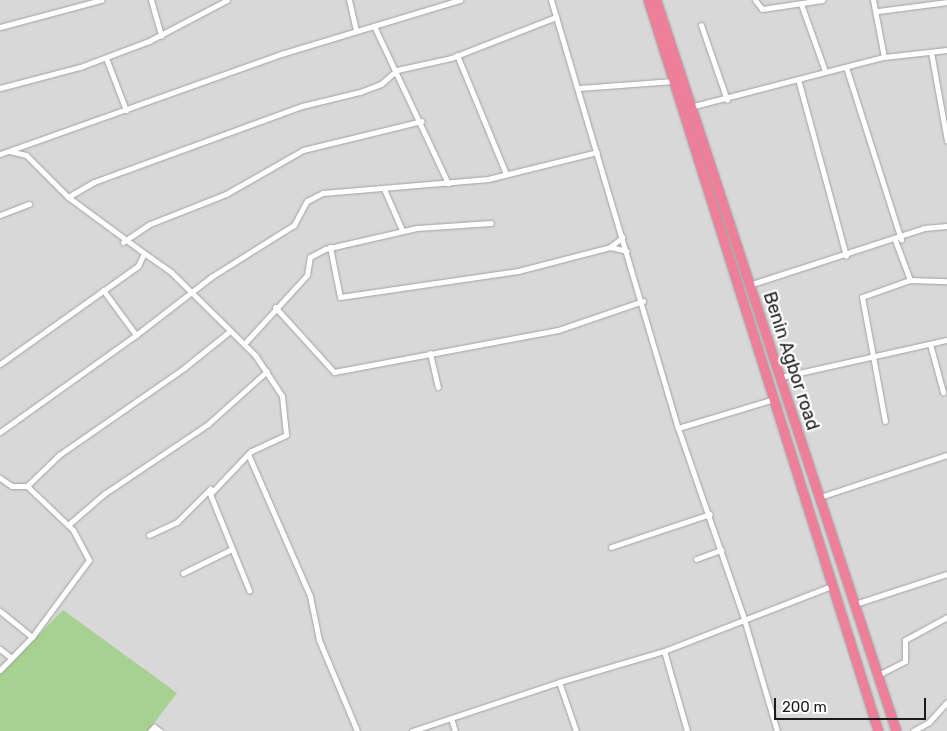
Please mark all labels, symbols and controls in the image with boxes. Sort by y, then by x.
street label: Benin Agbor road [758,289,824,433]
scale bar [777,688,930,720]
text: 200 m [782,698,827,716]

